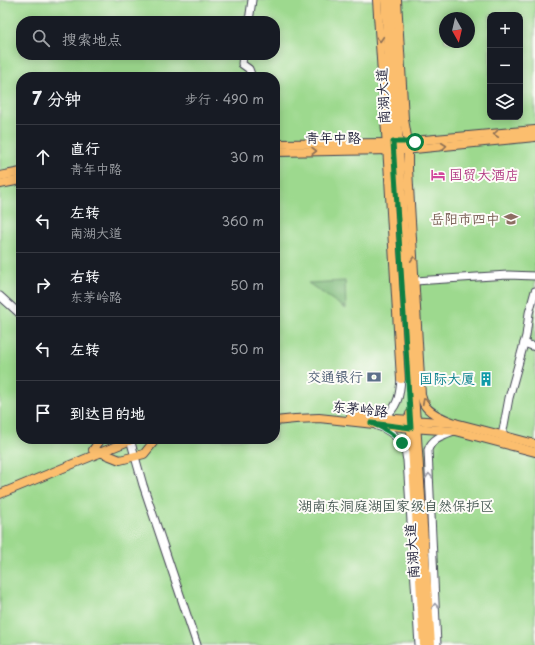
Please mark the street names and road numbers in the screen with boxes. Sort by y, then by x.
street label: 南湖大道 [371,68,394,125]
street label: 青年中路 [305,127,361,148]
street label: 东茅岭路 [331,395,389,422]
street label: 南湖大道 [399,522,424,580]

